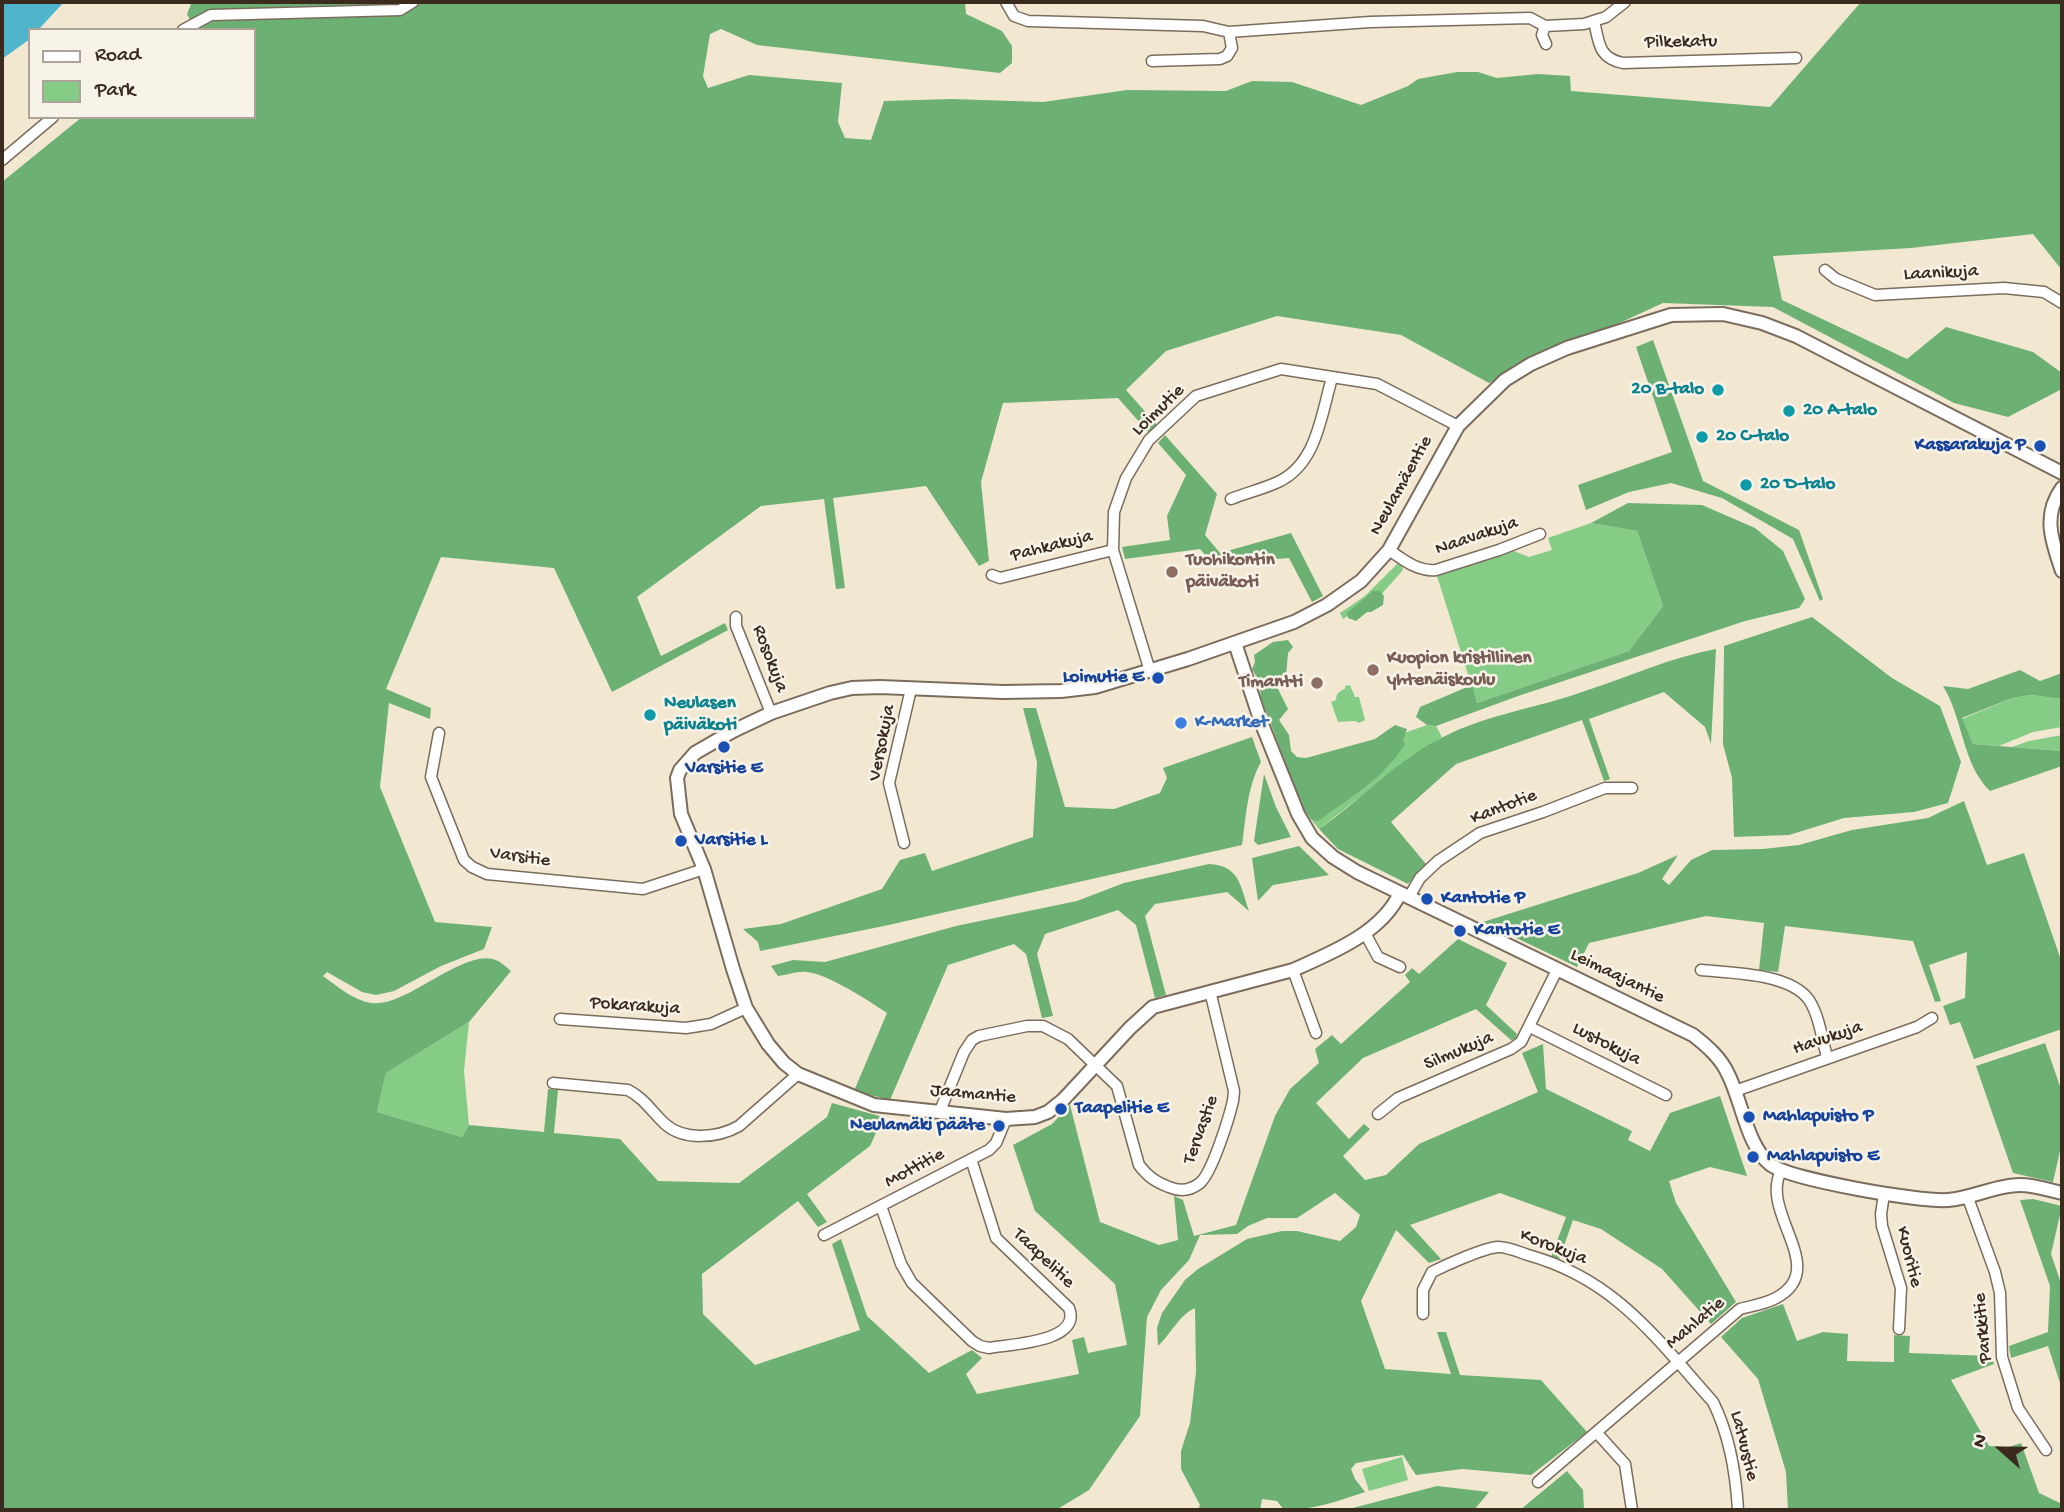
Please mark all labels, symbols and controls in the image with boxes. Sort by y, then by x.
legend [28,28,256,119]
street label: Pilkekatu [1644,31,1718,55]
text: Road [95,44,141,69]
text: Park [95,79,135,104]
street label: Laanikuja [1903,261,1979,287]
place label: 20 B-talo [1631,379,1704,401]
street label: Loimutie [1128,380,1190,442]
marker: 20 B-talo [1710,382,1726,398]
place label: 20 A-talo [1803,400,1877,422]
marker: 20 A-talo [1781,403,1797,419]
place label: 20 C-talo [1716,426,1789,448]
marker: 20 C-talo [1694,429,1710,445]
street label: Neulamäentie [1365,432,1439,540]
place label: Kassarakuja P [1915,435,2026,457]
marker: Kassarakuja P [2032,438,2048,454]
place label: 20 D-talo [1760,474,1835,496]
marker: 20 D-talo [1738,477,1754,493]
street label: Naavakuja [1433,512,1521,562]
street label: Pahkakuja [1009,526,1095,568]
place label: Tuohikontin päiväkoti [1186,550,1275,594]
marker: Tuohikontin päiväkoti [1164,564,1180,580]
street label: Rosokuja [746,622,792,696]
place label: Kuopion kristillinen yhtenäiskoulu [1387,648,1532,692]
marker: Kuopion kristillinen yhtenäiskoulu [1365,662,1381,678]
place label: Loimutie E [1063,667,1144,689]
marker: Loimutie E [1150,670,1166,686]
place label: Timantti [1239,672,1303,694]
marker: Timantti [1309,675,1325,691]
place label: Neulasen päiväkoti [664,693,737,737]
street label: Versokuja [864,703,902,783]
marker: Neulasen päiväkoti [642,707,658,723]
place label: K-Market [1195,712,1268,734]
marker: K-Market [1173,715,1189,731]
marker: Varsitie E [716,739,732,755]
place label: Varsitie E [686,758,762,780]
street label: Kantotie [1468,785,1540,831]
place label: Varsitie L [695,830,767,852]
marker: Varsitie L [673,833,689,849]
street label: Varsitie [488,842,552,874]
place label: Kantotie P [1441,888,1525,910]
marker: Kantotie P [1419,891,1435,907]
place label: Kantotie E [1474,920,1560,942]
marker: Kantotie E [1452,923,1468,939]
street label: Leimaajantie [1566,944,1668,1010]
street label: Pokarakuja [589,992,681,1022]
street label: Havukuja [1790,1016,1866,1062]
street label: Lustokuja [1568,1018,1644,1072]
street label: Silmukuja [1421,1027,1497,1077]
street label: Jaamantie [929,1080,1017,1110]
street label: Tervastie [1179,1093,1225,1167]
place label: Taapelitie E [1075,1098,1169,1120]
marker: Taapelitie E [1053,1101,1069,1117]
place label: Mahlapuisto P [1763,1106,1874,1128]
marker: Mahlapuisto P [1741,1109,1757,1125]
place label: Neulamäki pääte [850,1115,985,1137]
marker: Neulamäki pääte [991,1118,1007,1134]
street label: Mottitie [881,1144,949,1194]
place label: Mahlapuisto E [1767,1146,1879,1168]
marker: Mahlapuisto E [1745,1149,1761,1165]
street label: Taapelitie [1007,1224,1079,1294]
street label: Kuoritie [1889,1224,1927,1290]
street label: Korokuja [1516,1225,1590,1271]
street label: Parkkitie [1970,1292,1998,1364]
street label: Mahlatie [1662,1293,1730,1355]
street label: Latvustie [1723,1409,1763,1483]
north arrow [1966,1414,2036,1484]
text: N [1968,1431,1994,1451]

